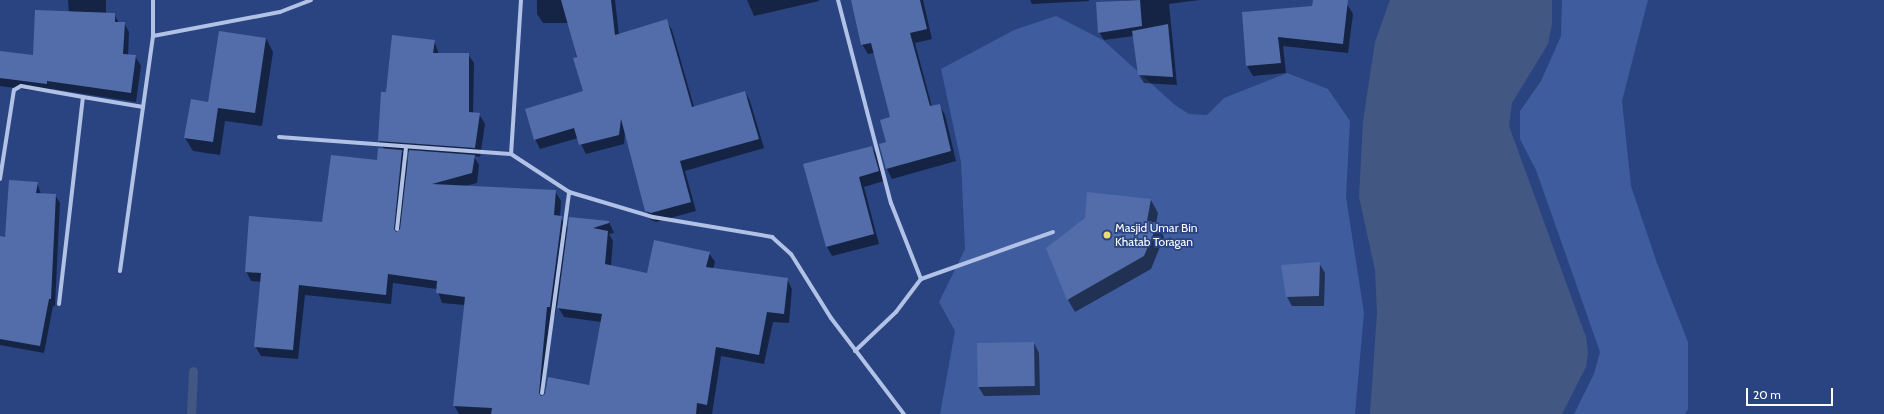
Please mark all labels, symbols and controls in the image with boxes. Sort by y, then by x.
place label: Masjid Umar Bin Khatab Toragan [1115,221,1197,249]
marker: Masjid Umar Bin Khatab Toragan [1102,230,1112,240]
scale bar [1748,380,1835,406]
text: 20 m [1753,387,1781,402]

